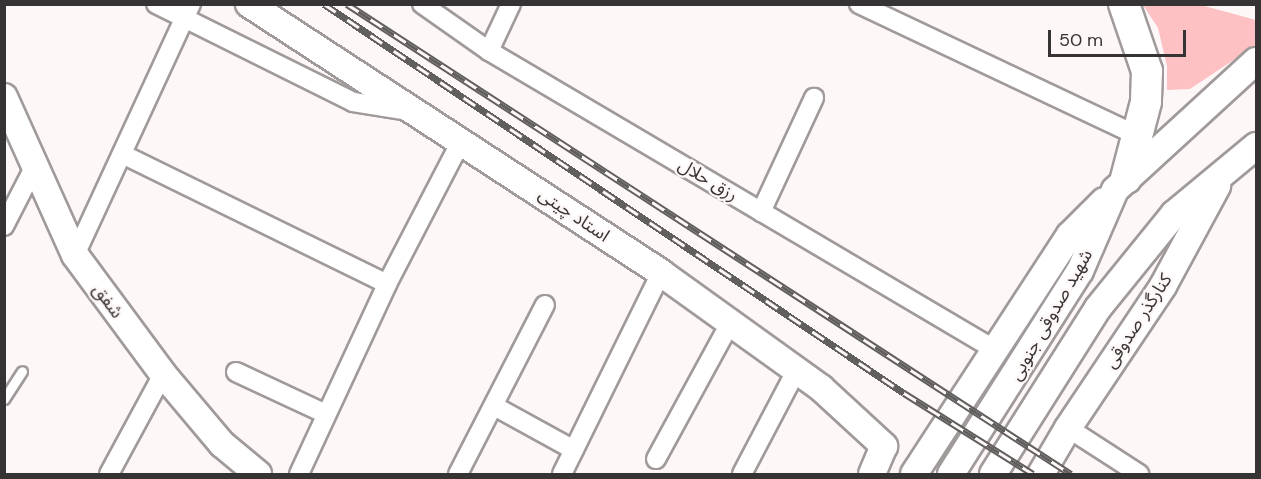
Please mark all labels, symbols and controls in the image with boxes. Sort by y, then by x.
scale bar [1051,18,1189,56]
text: 50 m [1059,28,1103,52]
street label: رزق حلال [674,154,742,206]
street label: استاد چیتی [534,183,614,247]
street label: شهید صدوقی جنوبی [1005,246,1097,384]
street label: کنارگذر صدوقی [1099,270,1177,372]
street label: شفق [88,279,128,323]

